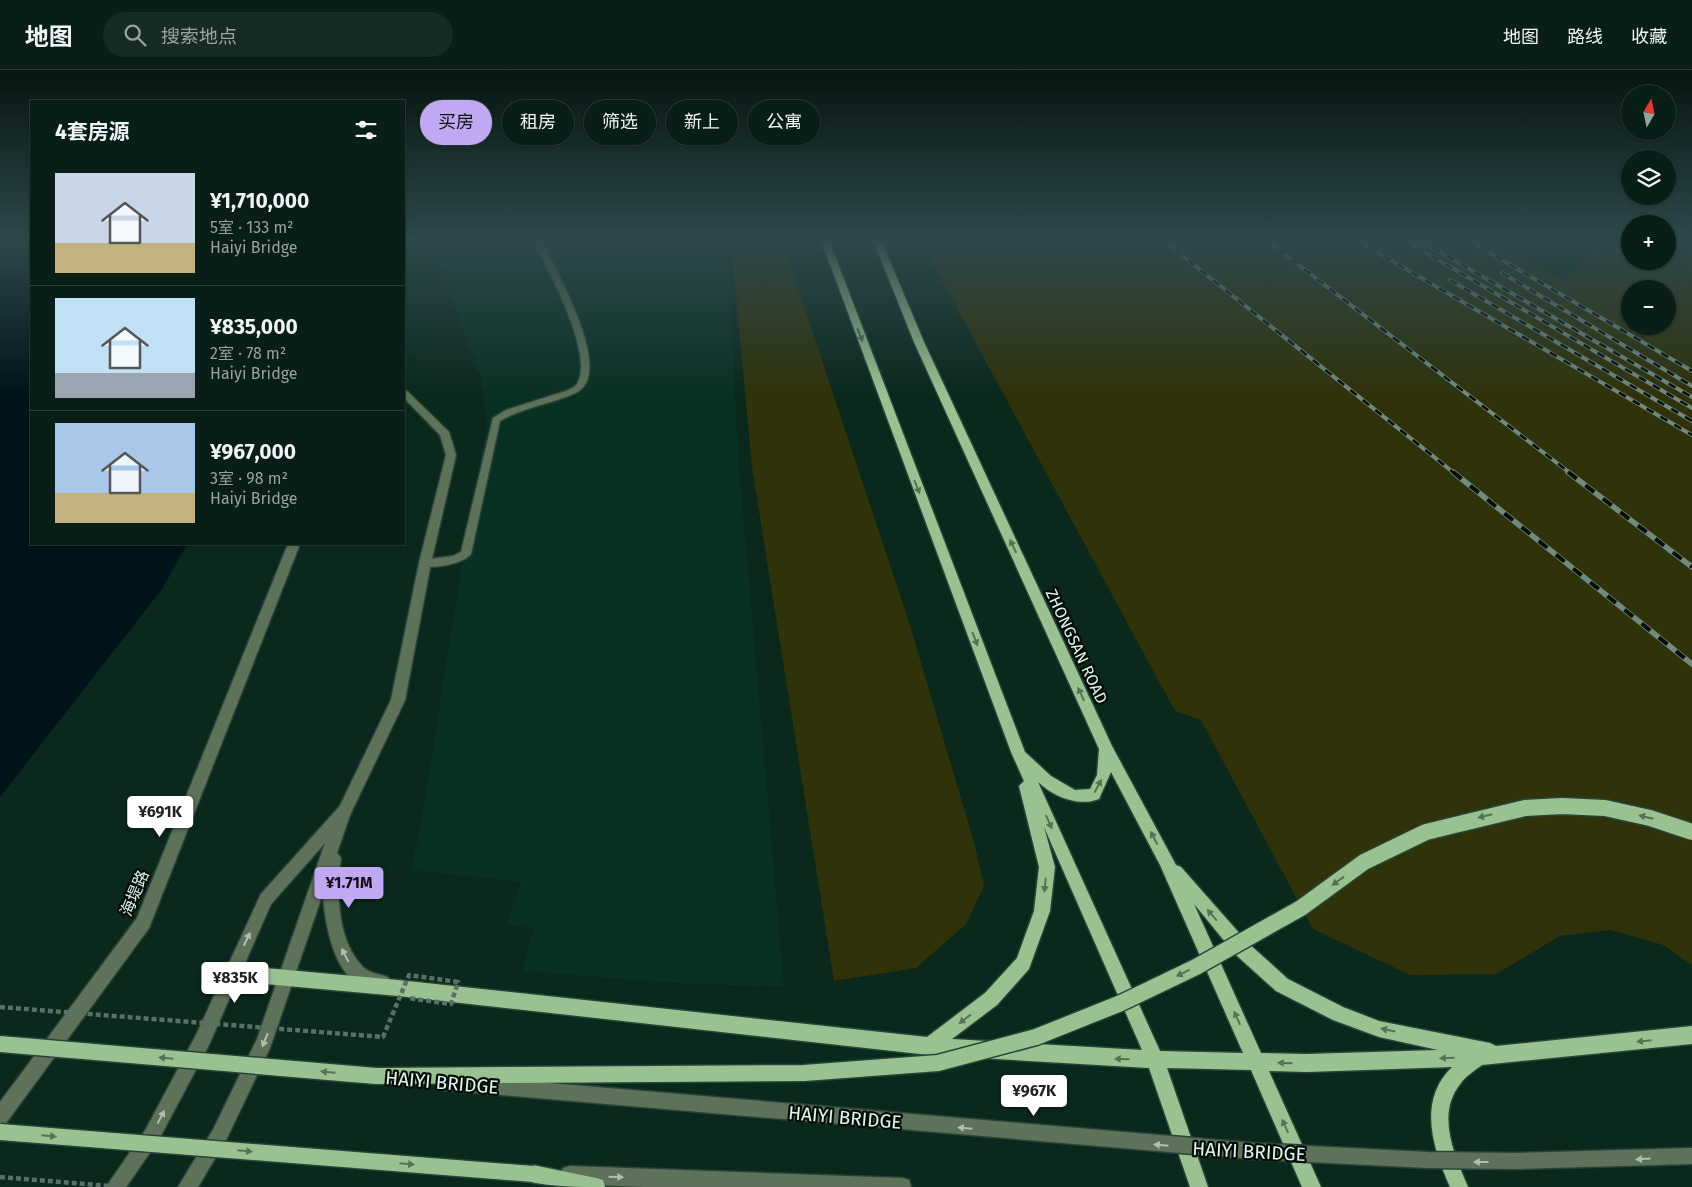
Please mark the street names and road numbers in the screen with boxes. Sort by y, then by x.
street label: ZHONGSAN ROAD [1042,586,1111,707]
street label: 海堤路 [116,867,153,919]
street label: HAIYI BRIDGE [384,1066,500,1099]
street label: HAIYI BRIDGE [787,1101,903,1134]
street label: HAIYI BRIDGE [1192,1137,1306,1166]

